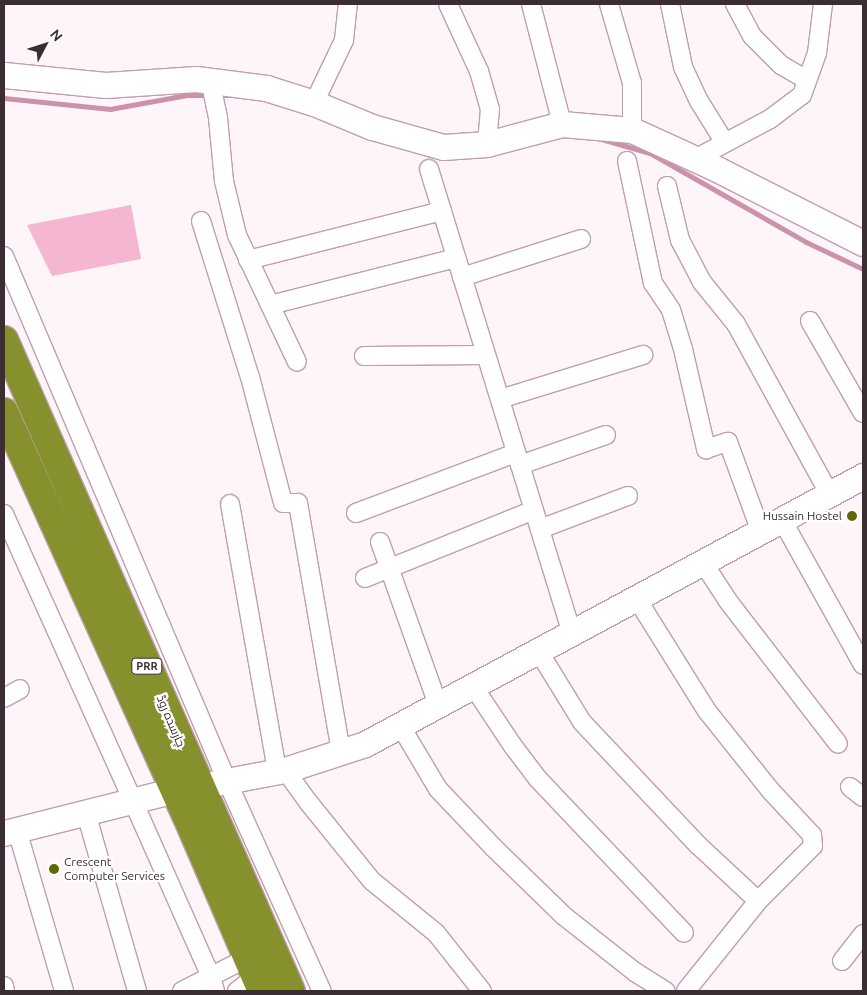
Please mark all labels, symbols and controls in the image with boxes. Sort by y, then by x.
north arrow [20,20,70,70]
text: N [47,26,66,44]
place label: Hussain Hostel [763,509,842,523]
marker: Hussain Hostel [846,510,858,522]
road number: PRR [131,658,163,674]
street label: چارسدہ روڈ [154,693,188,749]
place label: Crescent Computer Services [64,855,165,883]
marker: Crescent Computer Services [48,863,60,875]

